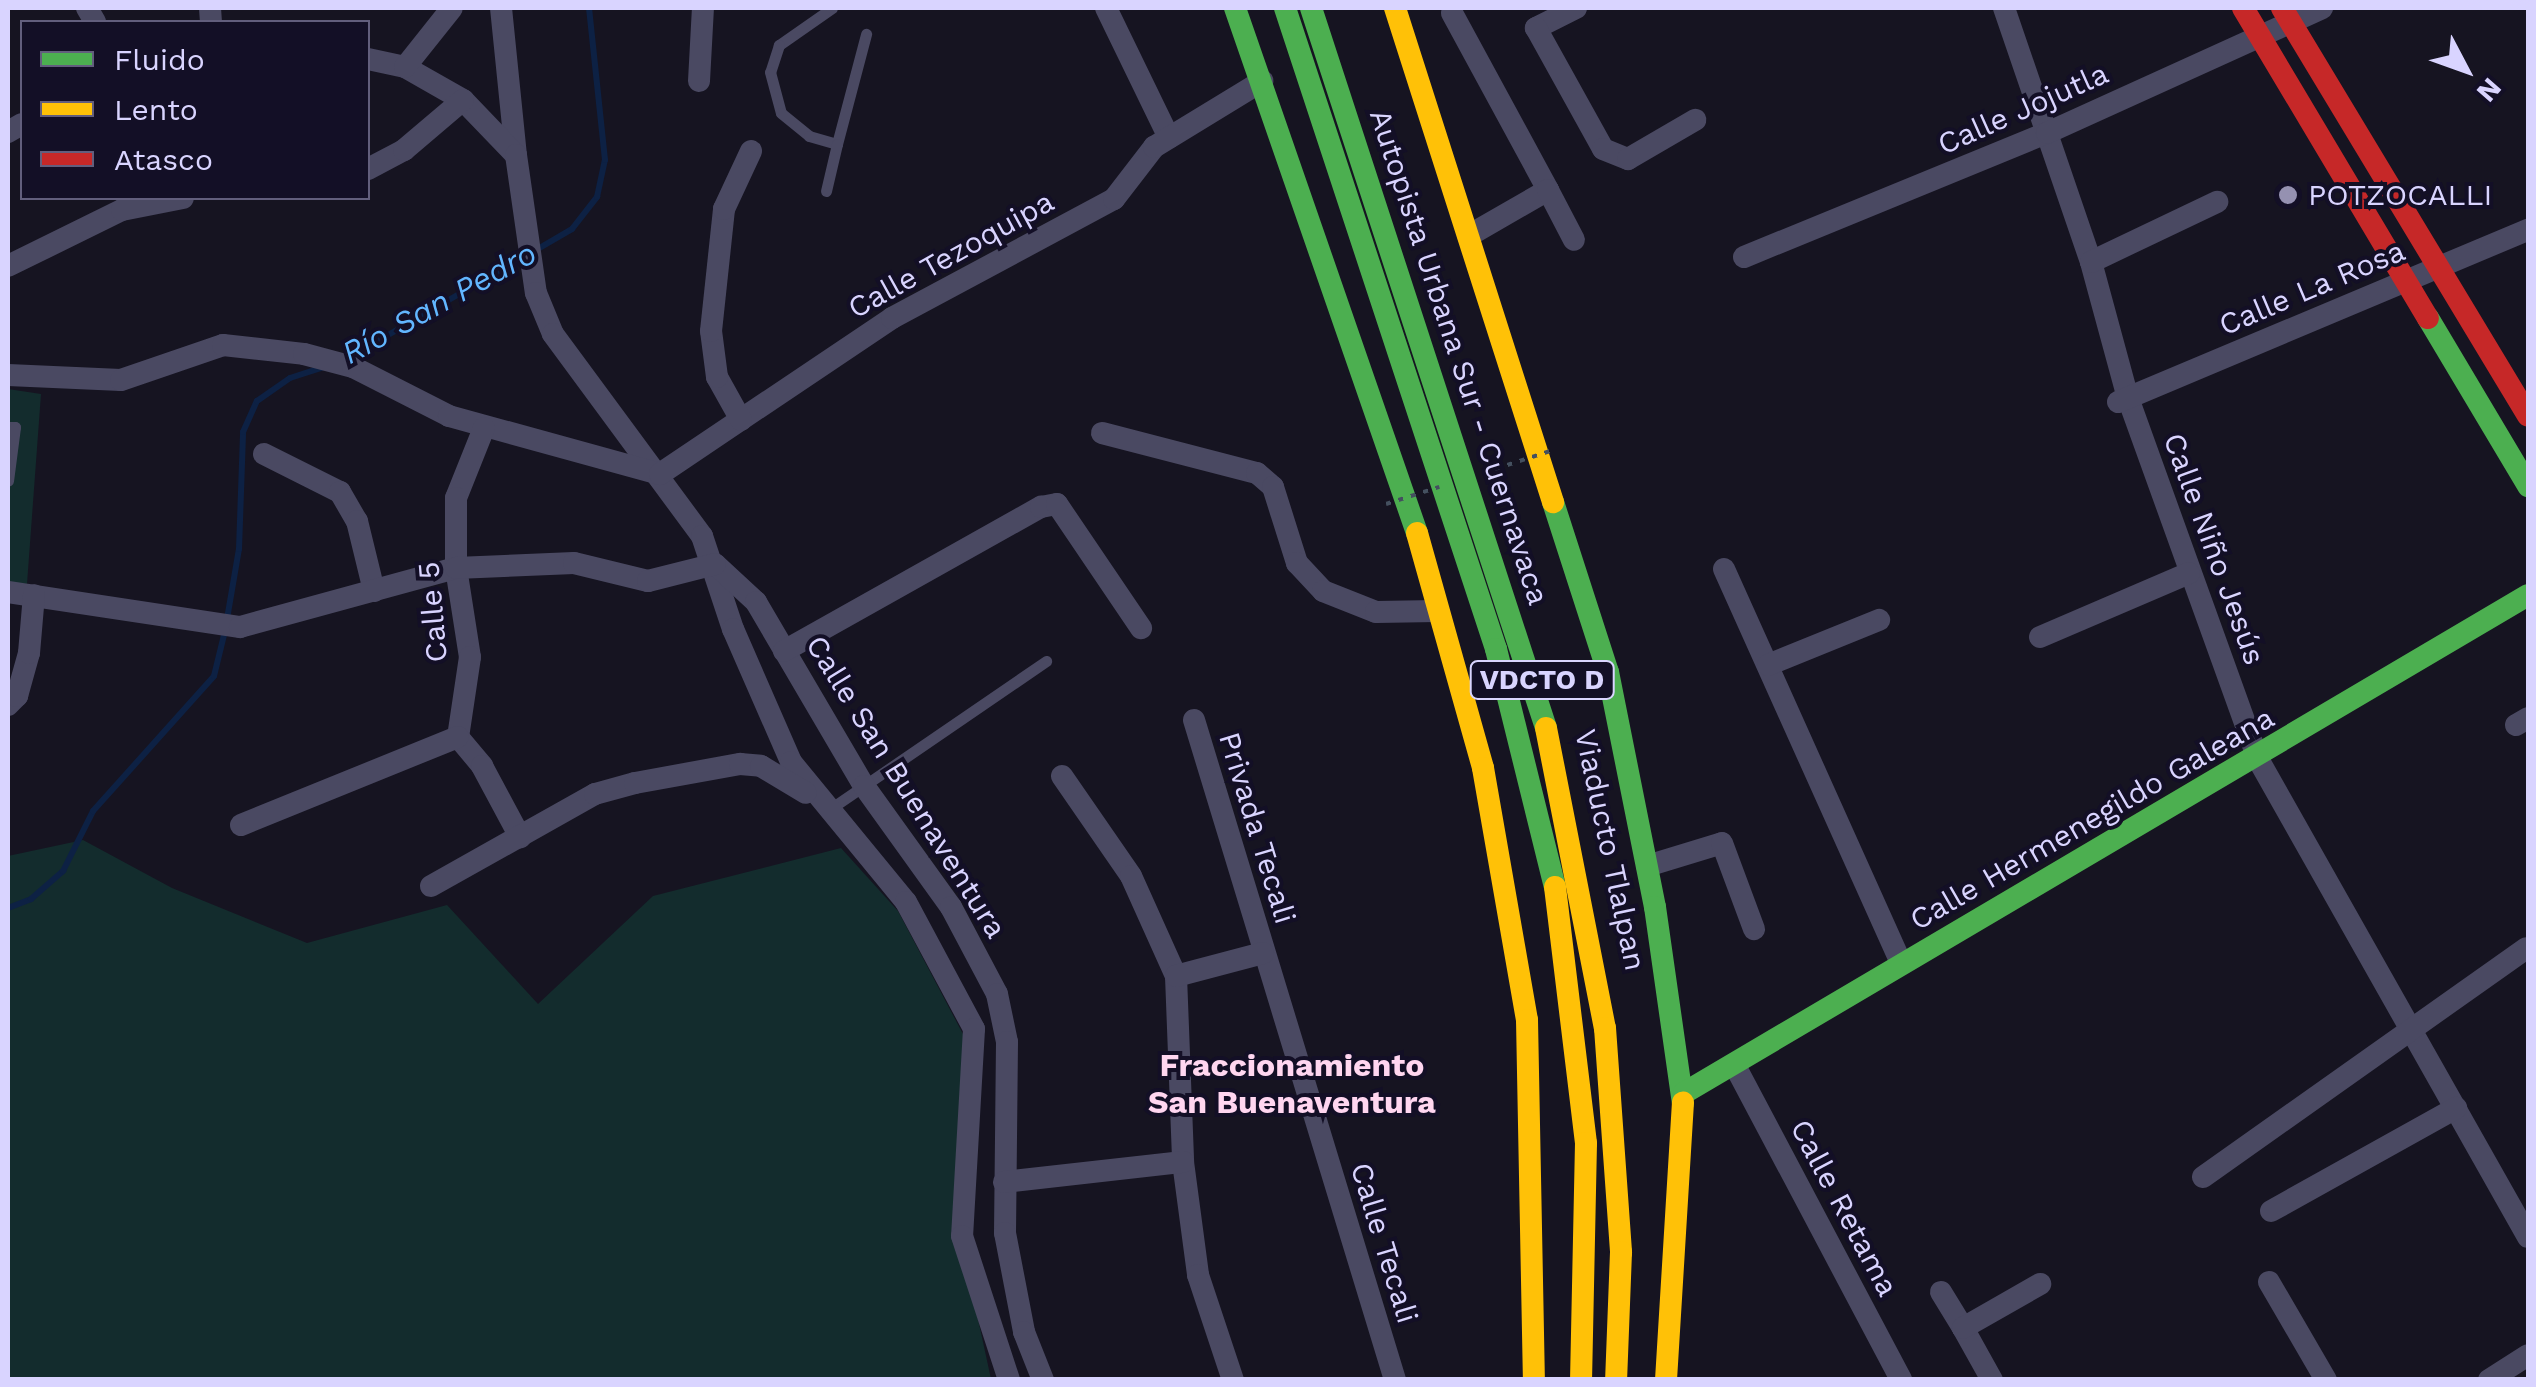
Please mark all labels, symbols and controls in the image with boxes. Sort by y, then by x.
legend [20,20,370,200]
north arrow [2416,20,2516,120]
text: Fluido [114,42,205,77]
street label: Calle Jojutla [1932,55,2114,163]
text: N [2470,71,2508,109]
text: Lento [114,92,198,127]
street label: Autopista Urbana Sur - Cuernavaca [1361,104,1557,610]
text: Atasco [114,142,213,177]
place label: POTZOCALLI [2308,177,2492,213]
street label: Calle Tezoquipa [841,183,1061,327]
marker: POTZOCALLI [2277,184,2299,206]
street label: Calle La Rosa [2213,233,2411,343]
water label: Río San Pedro [335,234,543,372]
street label: Calle Niño Jesús [2155,428,2273,670]
street label: Calle 5 [411,560,455,664]
street label: Calle San Buenaventura [798,629,1014,945]
road number: VDCTO D [1470,657,1614,703]
street label: Calle Hermenegildo Galeana [1904,700,2280,938]
street label: Viaducto Tlalpan [1567,726,1653,974]
street label: Privada Tecali [1211,727,1303,929]
district label: Fraccionamiento San Buenaventura [1148,1047,1436,1122]
street label: Calle Retama [1782,1114,1906,1302]
street label: Calle Tecali [1342,1158,1426,1328]

